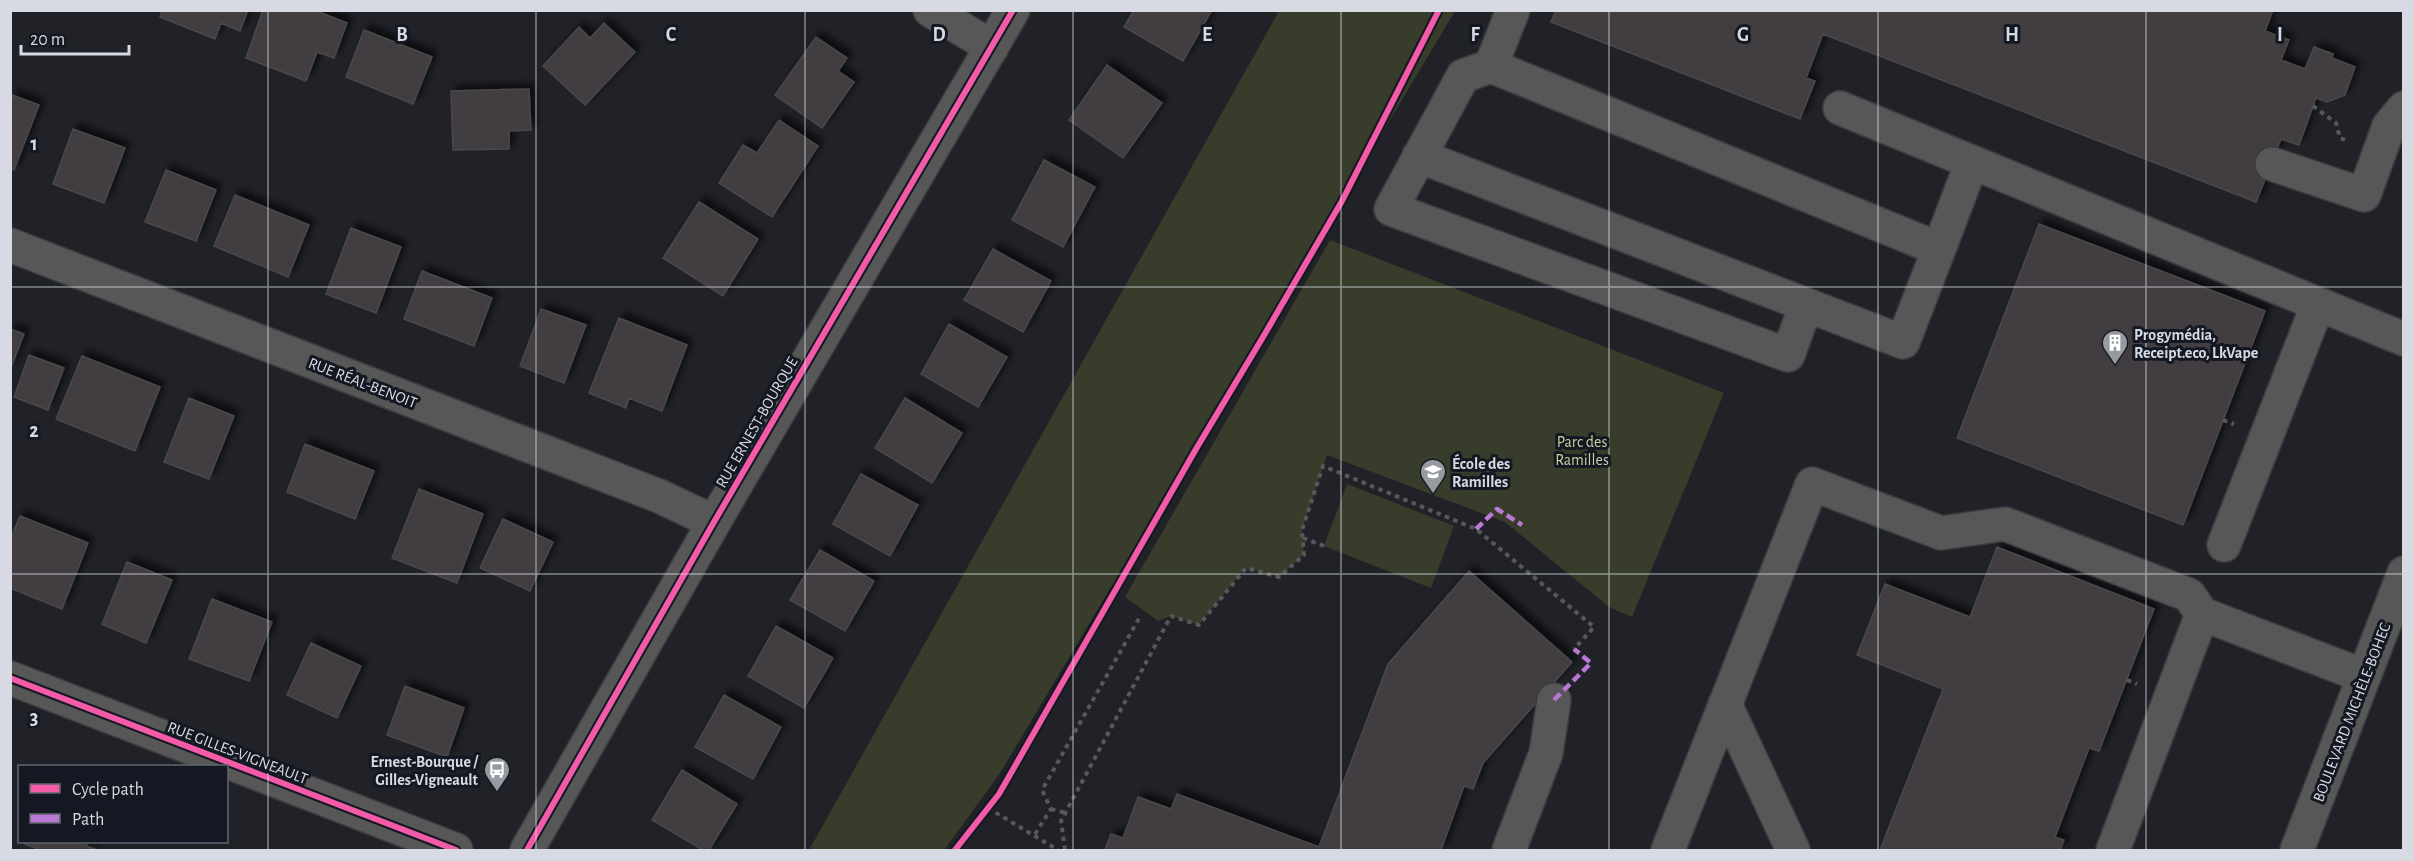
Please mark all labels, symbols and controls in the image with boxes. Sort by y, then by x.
scale bar [21,18,129,56]
text: B [396,25,408,45]
text: C [666,25,677,45]
text: D [932,25,946,45]
text: E [1202,25,1212,45]
text: F [1470,25,1480,45]
text: G [1737,25,1749,45]
text: H [2005,25,2019,45]
text: I [2277,25,2283,45]
text: 20 m [30,31,65,49]
text: 1 [30,134,38,154]
place label: Progymédia, Receipt.eco, LkVape [2134,327,2259,361]
building icon: Progymédia, Receipt.eco, LkVape [2100,328,2130,366]
street label: RUE RÉAL-BENOIT [306,353,420,411]
street label: RUE ERNEST-BOURQUE [713,354,802,491]
text: 2 [29,421,39,441]
park label: Parc des Ramilles [1555,434,1609,468]
place label: École des Ramilles [1452,453,1510,490]
school or university icon: École des Ramilles [1418,457,1448,495]
street label: BOULEVARD MICHÈLE-BOHEC [2308,620,2394,804]
text: 3 [30,708,38,728]
street label: RUE GILLES-VIGNEAULT [165,719,310,787]
place label: Ernest-Bourque / Gilles-Vigneault [371,754,479,788]
bus stop icon: Ernest-Bourque / Gilles-Vigneault [482,755,512,793]
legend [18,765,228,843]
text: Cycle path [72,781,144,799]
text: Path [72,811,104,829]

